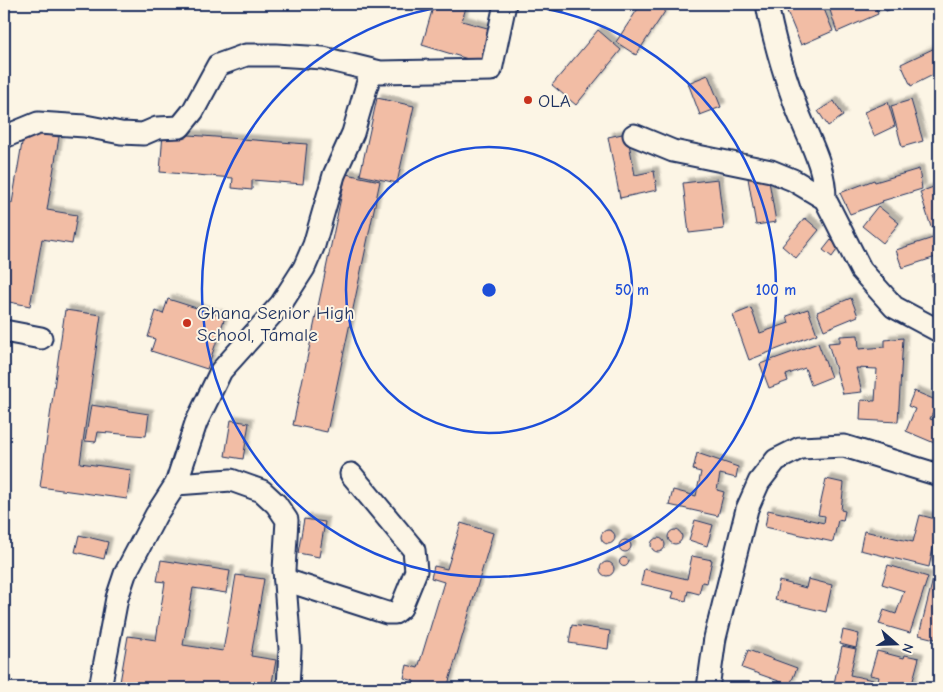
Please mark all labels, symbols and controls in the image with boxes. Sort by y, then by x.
place label: OLA [538,90,571,112]
marker: OLA [522,94,534,106]
centre of rings [480,281,498,299]
text: 50 m [615,281,649,299]
text: 100 m [756,281,796,299]
place label: Ghana Senior High School, Tamale [197,302,354,346]
marker: Ghana Senior High School, Tamale [181,317,193,329]
north arrow [870,620,920,670]
text: N [898,641,917,655]

